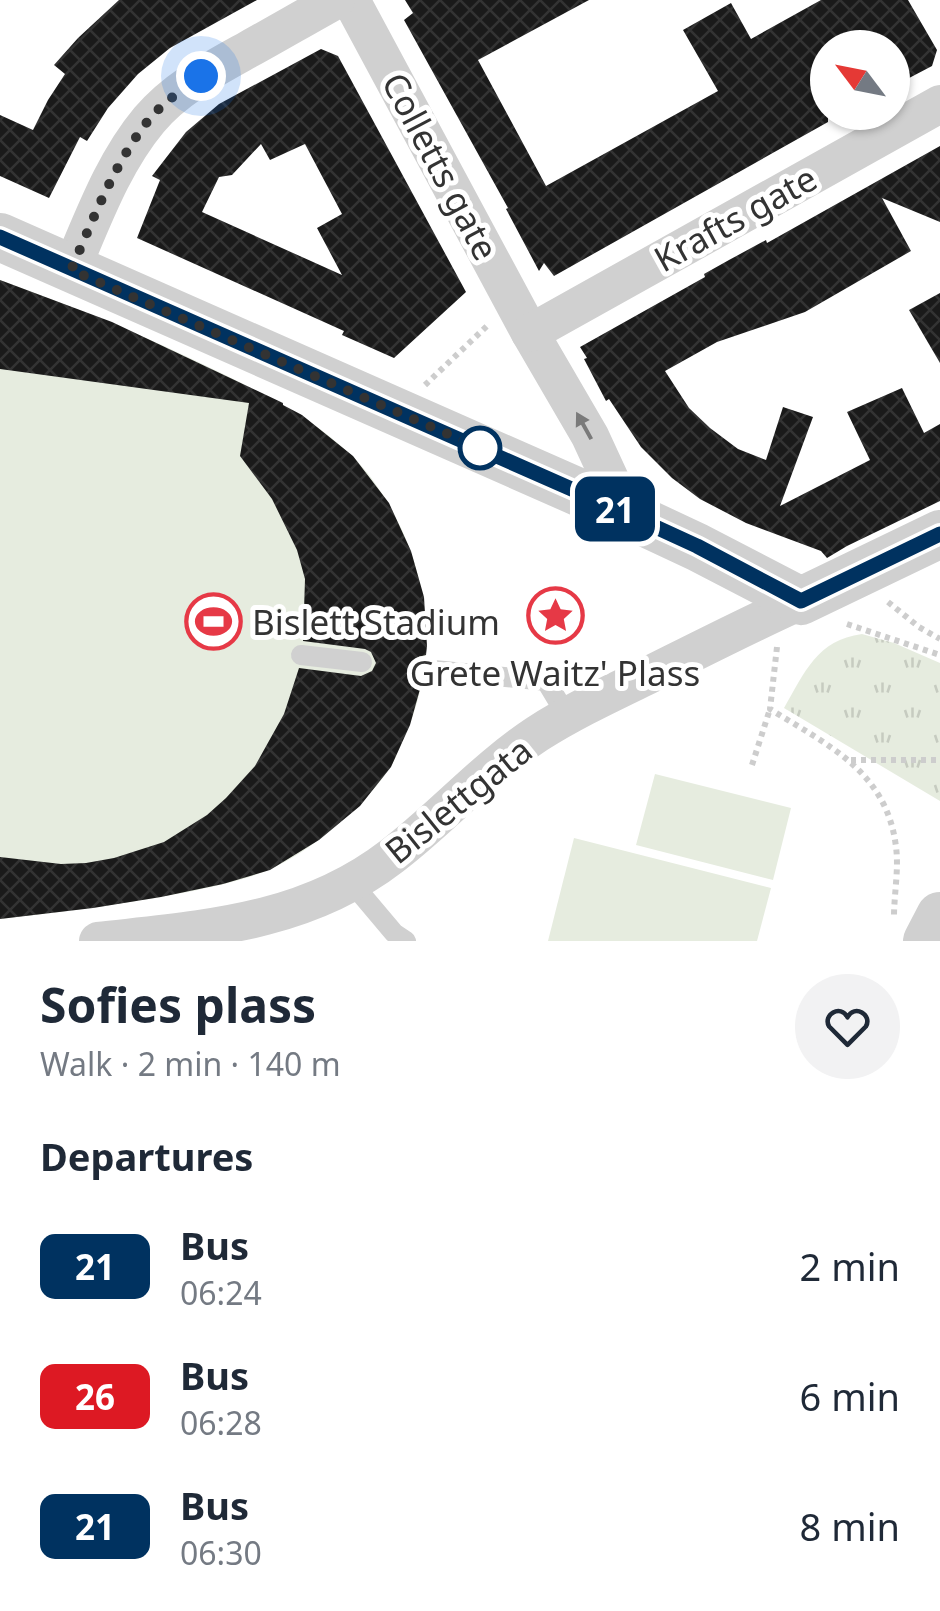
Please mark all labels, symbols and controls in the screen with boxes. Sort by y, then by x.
north arrow [810,30,910,130]
map controls [810,30,910,130]
your location [176,51,226,101]
street label: Colletts gate [372,64,510,268]
street label: Krafts gate [645,154,825,282]
one-way arrow [575,412,592,441]
unlabelled marker [459,427,501,469]
line badge: 21 [570,476,660,542]
text: 21 [595,486,635,533]
place icon: Grete Waitz' Plass [525,586,585,646]
sports icon: Bislett Stadium [183,591,243,651]
place label: Bislett Stadium [252,598,500,645]
place label: Grete Waitz' Plass [410,649,700,696]
street label: Bislettgata [375,726,541,874]
text: Sofies plass [40,972,316,1037]
button: heart [795,974,900,1079]
text: Walk · 2 min · 140 m [40,1042,341,1085]
text: Departures [40,1130,253,1182]
text: Bus [180,1219,249,1271]
text: 2 min [800,1240,900,1292]
text: 21 [75,1243,115,1290]
text: 06:24 [180,1271,262,1314]
text: Bus [180,1349,249,1401]
text: 6 min [800,1370,900,1422]
text: 26 [75,1373,115,1420]
text: 06:28 [180,1401,262,1444]
text: Bus [180,1479,249,1531]
text: 8 min [800,1500,900,1552]
text: 21 [75,1503,115,1550]
text: 06:30 [180,1531,262,1574]

